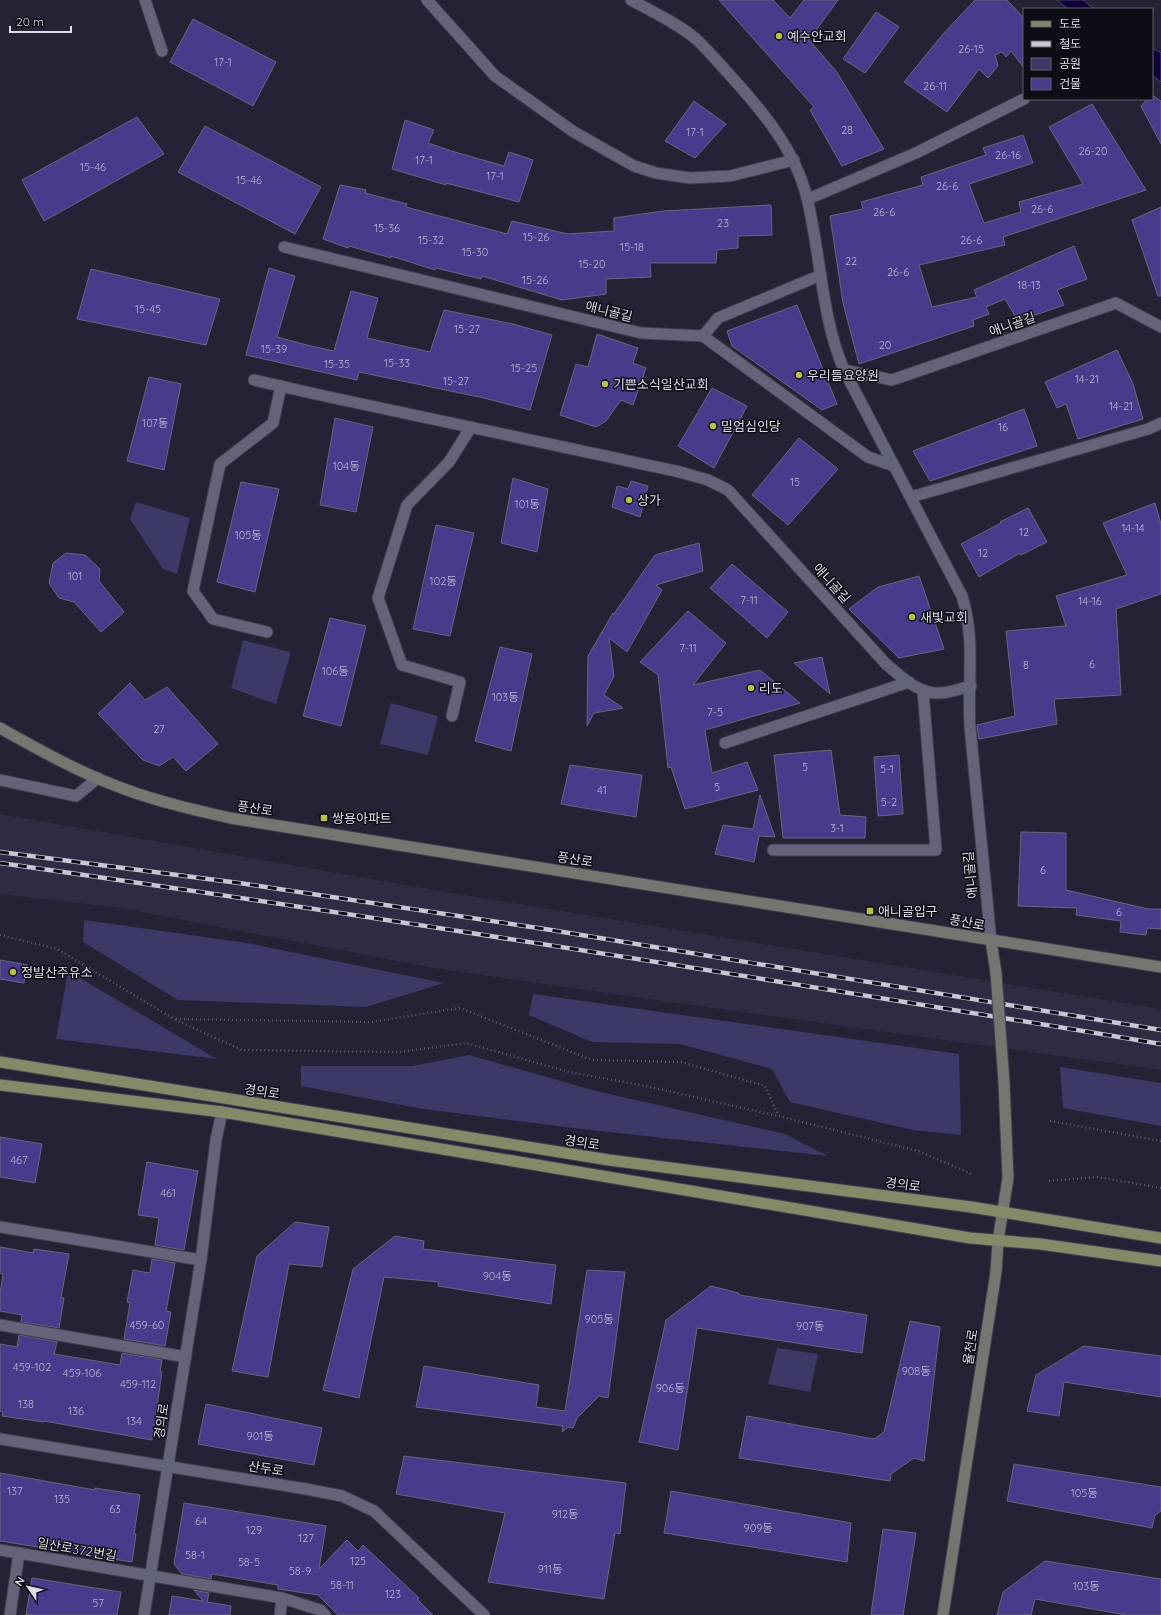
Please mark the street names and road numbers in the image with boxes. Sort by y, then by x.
street label: 애니골길 [584,297,634,325]
street label: 애니골길 [987,309,1037,339]
street label: 애니골길 [810,560,854,606]
street label: 풍산로 [236,797,274,819]
street label: 풍산로 [556,848,594,870]
street label: 애니골길 [960,850,980,900]
street label: 풍산로 [948,911,986,933]
street label: 경의로 [243,1080,281,1102]
street label: 경의로 [563,1131,601,1153]
street label: 경의로 [884,1174,922,1194]
street label: 율천로 [959,1328,981,1366]
street label: 경의로 [150,1402,172,1440]
street label: 산두로 [247,1457,285,1479]
street label: 일산로372번길 [36,1534,118,1564]

